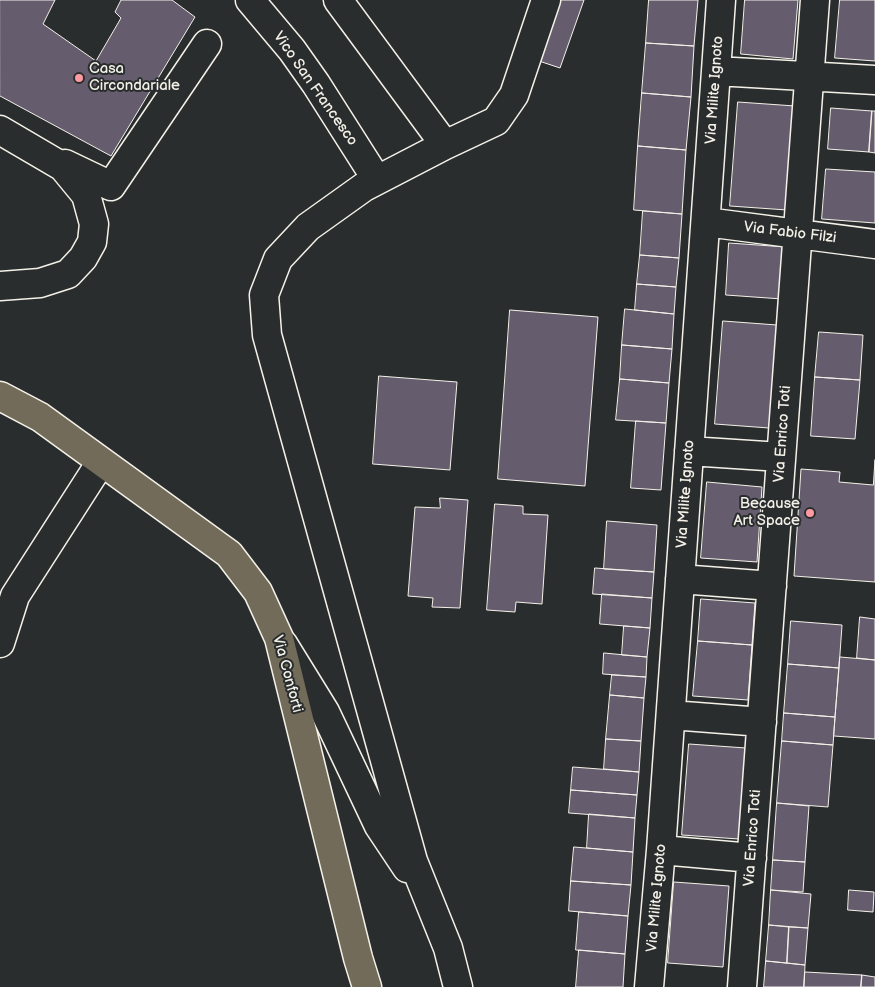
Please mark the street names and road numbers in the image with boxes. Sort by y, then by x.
street label: Vico San Francesco [269,28,361,150]
street label: Via Milite Ignoto [702,35,728,145]
street label: Via Fabio Filzi [743,218,837,248]
street label: Via Enrico Toti [771,385,795,483]
street label: Via Milite Ignoto [673,439,699,549]
street label: Via Conforti [268,633,306,715]
street label: Via Enrico Toti [741,789,765,887]
street label: Via Milite Ignoto [643,843,671,953]

